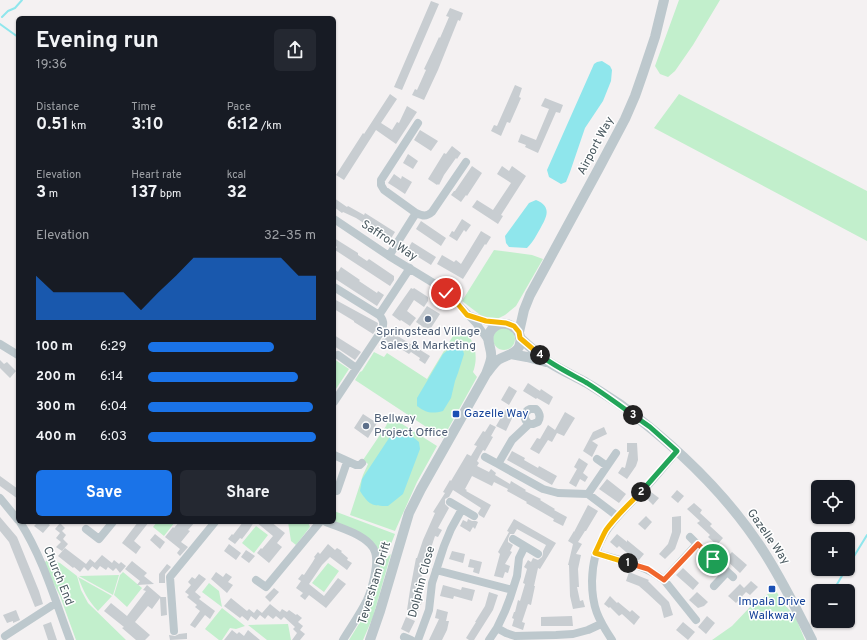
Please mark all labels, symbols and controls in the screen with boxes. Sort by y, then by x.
text: Evening run [36,28,159,55]
button: share [274,29,316,71]
text: 19:36 [36,57,67,73]
text: Distance [36,100,79,114]
text: Time [131,100,156,114]
text: Pace [227,100,251,114]
text: 0.51 [36,114,69,136]
text: 3:10 [131,114,164,136]
text: 6:12 [227,114,258,136]
street label: Airport Way [574,114,618,178]
text: km [69,119,86,133]
text: /km [258,119,282,133]
text: Elevation [36,168,81,182]
text: Heart rate [131,168,182,182]
text: kcal [227,168,246,182]
text: 3 [36,182,46,204]
text: 137 [131,182,157,204]
text: 32 [227,182,247,204]
text: m [46,187,58,201]
text: bpm [157,187,181,201]
street label: Saffron Way [358,217,420,265]
text: Elevation [36,228,89,244]
text: 32–35 m [264,228,316,244]
pin [429,276,463,310]
icon: check [435,282,457,304]
marker: Springstead Village Sales & Marketing [423,314,433,324]
place label: Springstead Village Sales & Marketing [376,324,480,354]
text: 100 m [36,339,73,355]
text: 6:29 [100,339,126,355]
pin: 4 [530,345,550,365]
text: 4 [536,348,544,362]
text: 200 m [36,369,76,385]
text: 6:14 [100,369,123,385]
text: 300 m [36,399,75,415]
text: 6:04 [100,399,127,415]
pin: 3 [623,405,643,425]
place label: Gazelle Way [464,406,529,422]
text: 3 [630,408,636,422]
marker: Gazelle Way [451,409,461,419]
place label: Bellway Project Office [374,411,448,441]
marker: Bellway Project Office [361,421,371,431]
text: 400 m [36,429,76,445]
text: 6:03 [100,429,127,445]
button: Save [36,470,172,516]
button: Share [180,470,316,516]
map controls [811,480,855,628]
button: locate [811,480,855,524]
pin: 2 [631,482,651,502]
text: 2 [638,485,644,499]
street label: Gazelle Way [743,506,793,568]
button: + [811,532,855,576]
street label: Teversham Drift [355,540,395,626]
pin [696,542,730,576]
street label: Church End [39,544,77,608]
street label: Dolphin Close [405,544,439,620]
icon: arrive [702,548,724,570]
pin: 1 [618,553,638,573]
text: 1 [626,556,630,570]
marker: Impala Drive Walkway [767,584,777,594]
button: − [811,584,855,628]
place label: Impala Drive Walkway [738,594,806,624]

